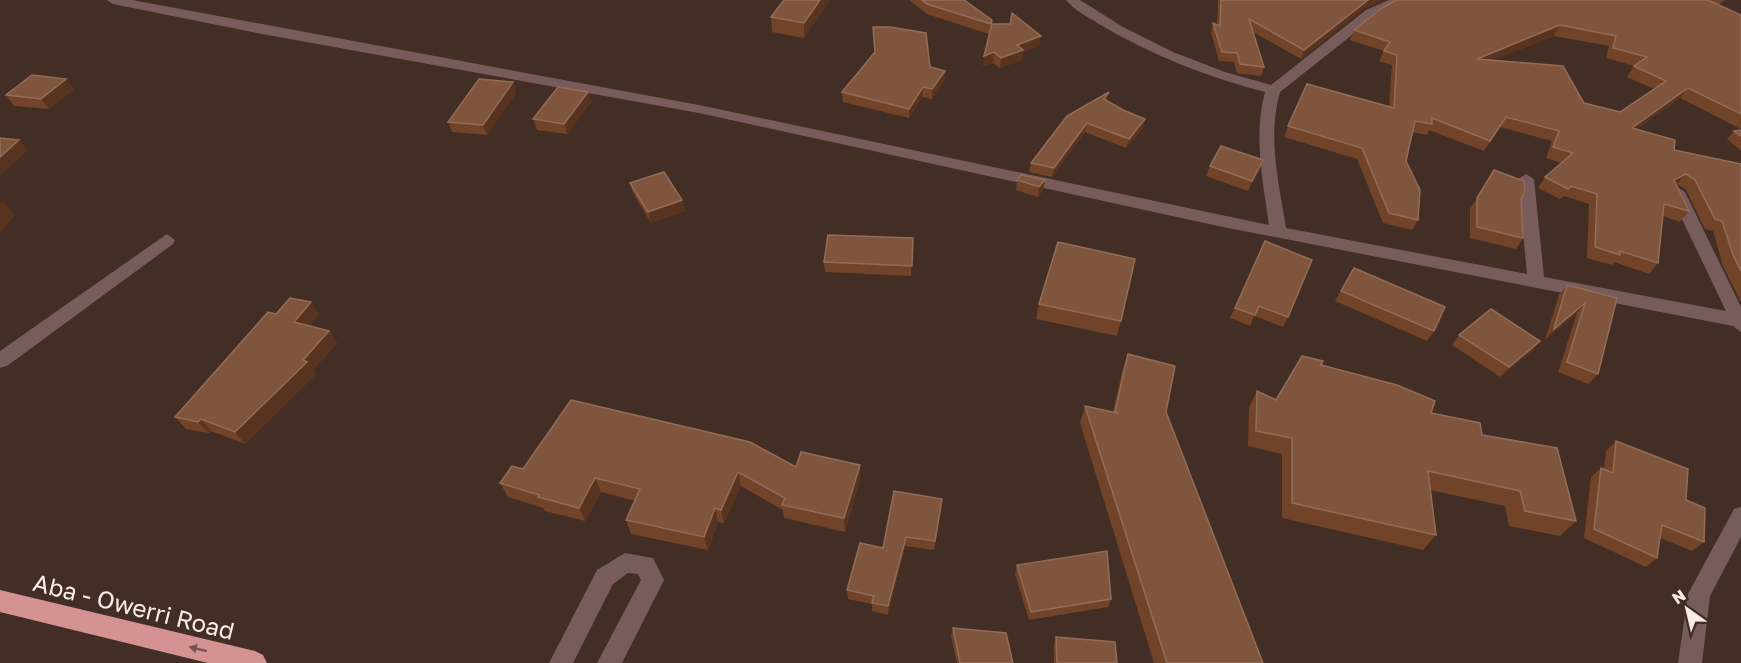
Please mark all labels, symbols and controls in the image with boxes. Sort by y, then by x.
street label: Aba - Owerri Road [30,567,238,645]
north arrow [1657,579,1717,639]
text: N [1668,585,1689,608]
one-way arrow [189,644,208,654]

